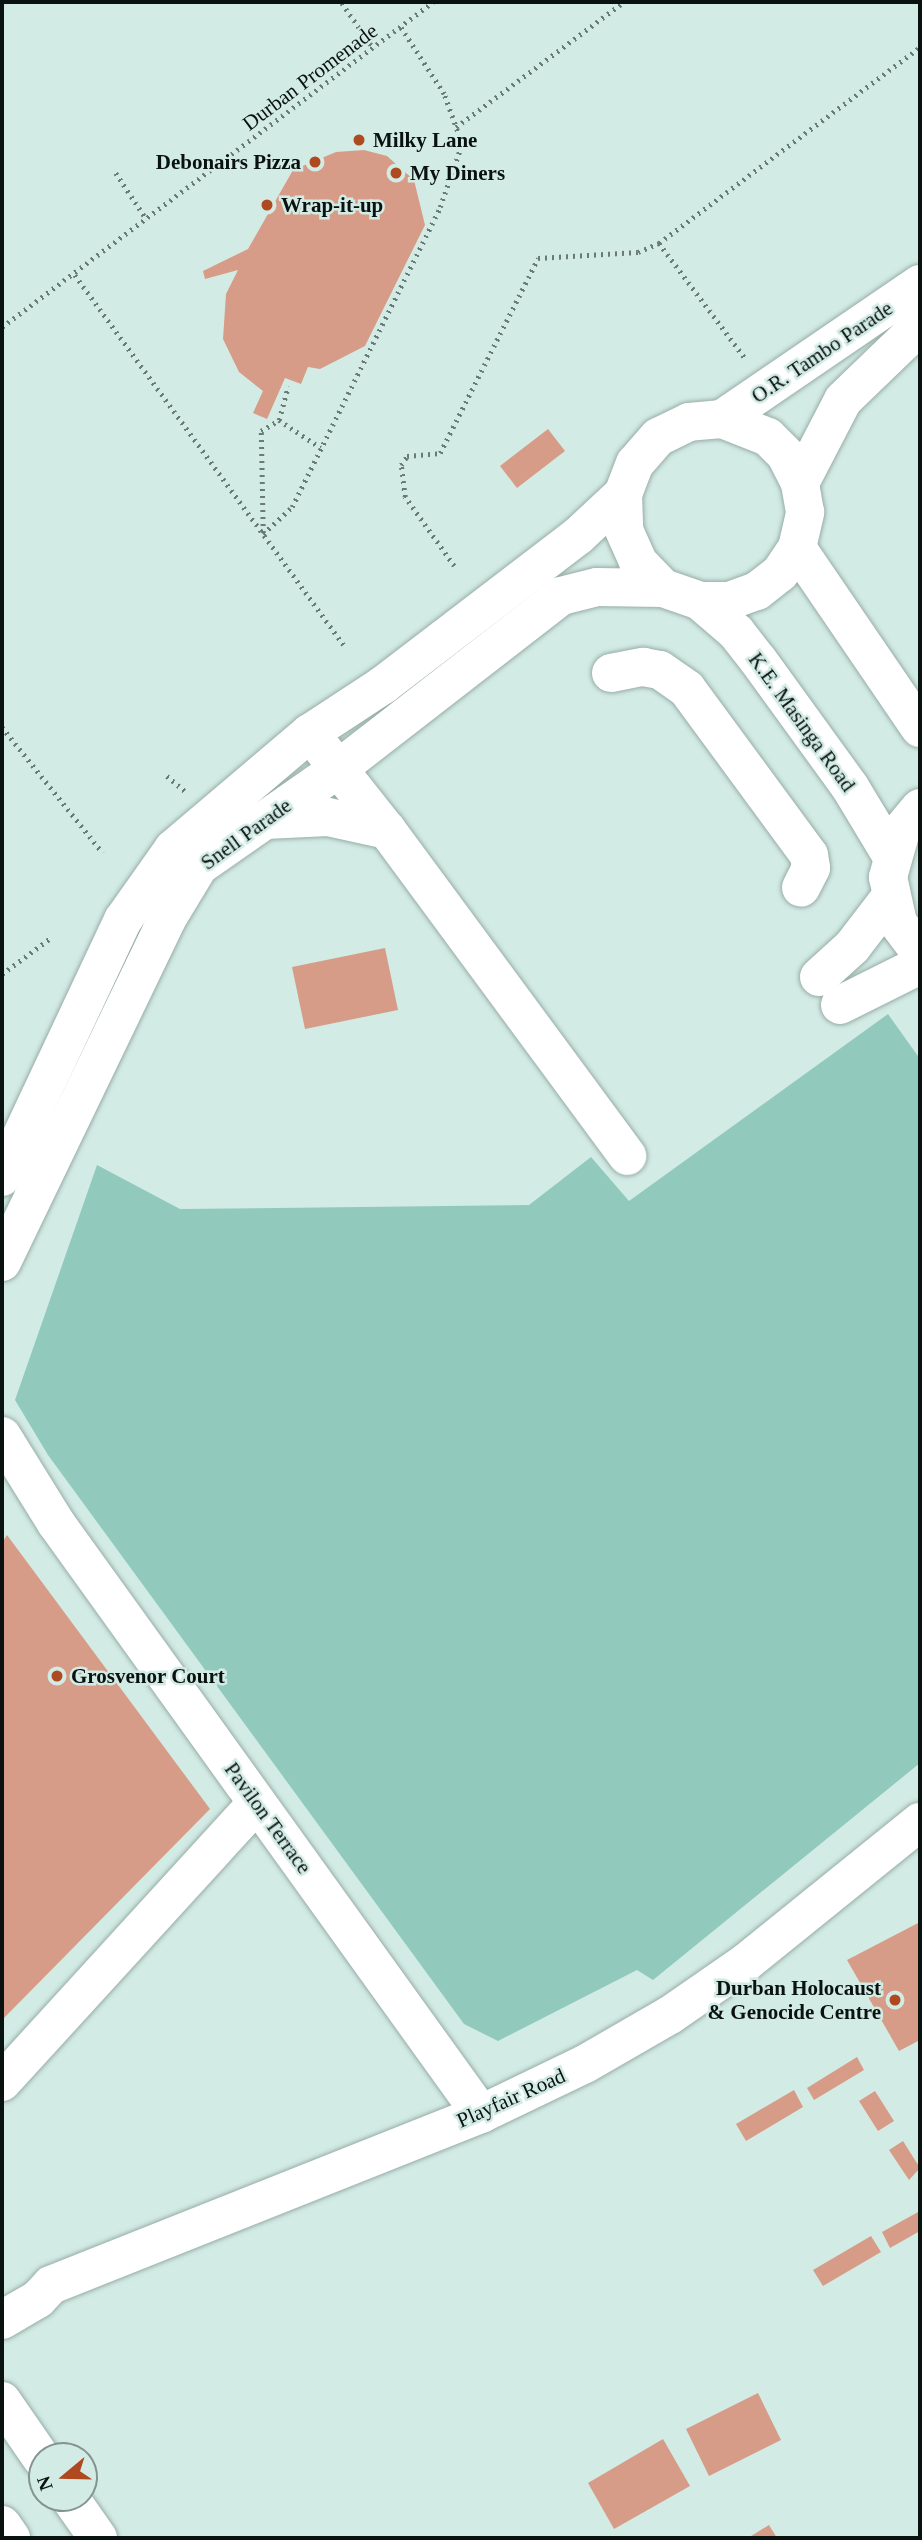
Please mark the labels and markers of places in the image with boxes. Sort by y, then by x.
place label: Milky Lane [373,127,477,153]
marker: Milky Lane [351,132,367,148]
place label: Debonairs Pizza [156,149,301,175]
marker: Debonairs Pizza [307,154,323,170]
place label: My Diners [410,160,505,186]
marker: My Diners [388,165,404,181]
place label: Wrap-it-up [281,192,383,218]
marker: Wrap-it-up [259,197,275,213]
place label: Grosvenor Court [71,1663,225,1689]
marker: Grosvenor Court [49,1668,65,1684]
place label: Durban Holocaust & Genocide Centre [708,1975,881,2025]
marker: Durban Holocaust & Genocide Centre [887,1992,903,2008]

